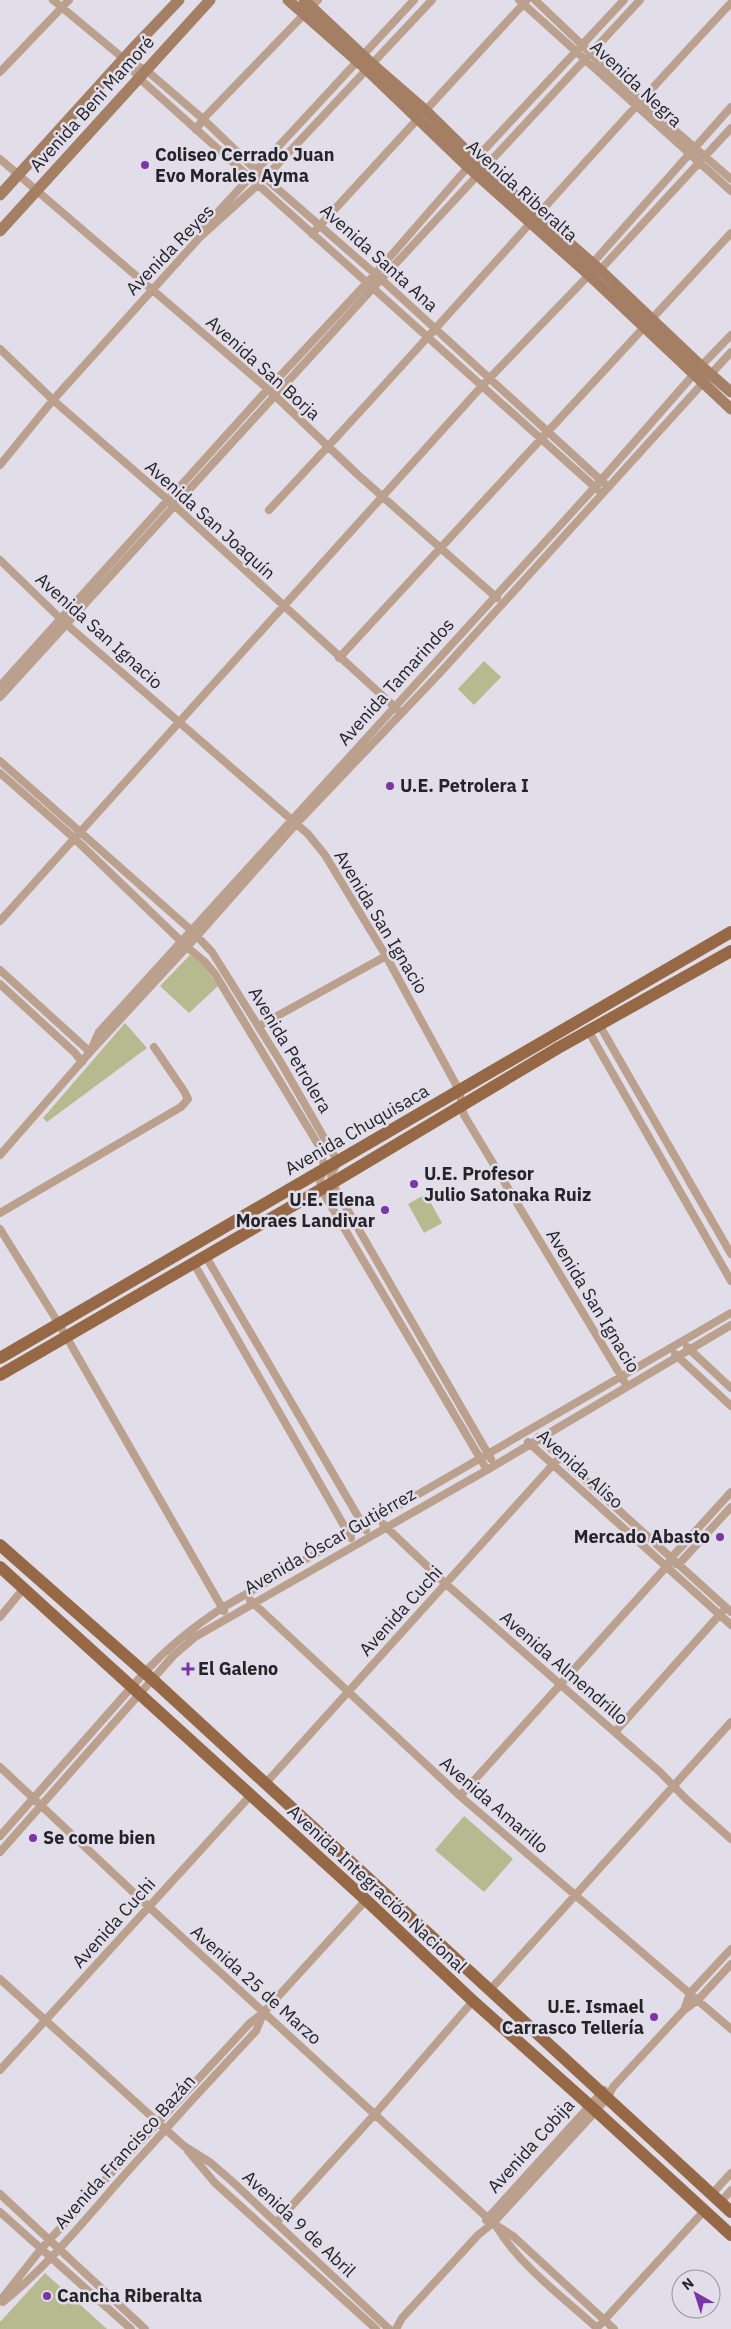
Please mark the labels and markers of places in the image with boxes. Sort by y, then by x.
place label: Coliseo Cerrado Juan Evo Morales Ayma [155,143,335,187]
marker: Coliseo Cerrado Juan Evo Morales Ayma [139,159,151,171]
place label: U.E. Petrolera I [400,774,529,797]
marker: U.E. Petrolera I [384,780,396,792]
place label: U.E. Profesor Julio Satonaka Ruiz [424,1162,591,1206]
marker: U.E. Profesor Julio Satonaka Ruiz [408,1178,420,1190]
place label: U.E. Elena Moraes Landivar [236,1188,375,1232]
marker: U.E. Elena Moraes Landivar [379,1204,391,1216]
place label: Mercado Abasto [574,1525,710,1548]
marker: Mercado Abasto [714,1531,726,1543]
place label: El Galeno [198,1657,278,1680]
marker: El Galeno [182,1663,194,1675]
place label: Se come bien [43,1826,155,1849]
marker: Se come bien [27,1832,39,1844]
place label: U.E. Ismael Carrasco Tellería [502,1995,645,2039]
marker: U.E. Ismael Carrasco Tellería [648,2011,660,2023]
place label: Cancha Riberalta [57,2284,202,2307]
marker: Cancha Riberalta [41,2290,53,2302]

